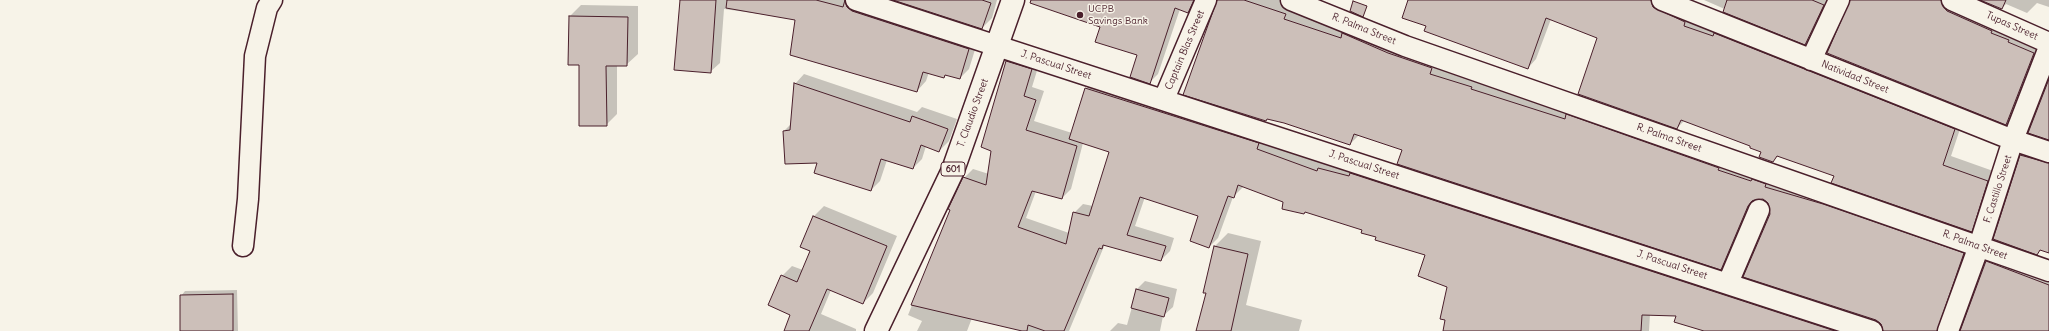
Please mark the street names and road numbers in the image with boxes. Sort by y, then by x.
street label: Captain Blas Street [1163,8,1207,92]
street label: Tupas Street [1984,9,2040,43]
street label: R. Palma Street [1330,11,1398,47]
street label: J. Pascual Street [1019,48,1093,82]
street label: Natividad Street [1819,58,1891,96]
street label: T. Claudio Street [955,77,991,149]
street label: R. Palma Street [1635,121,1703,155]
street label: J. Pascual Street [1327,148,1401,182]
street label: F. Castillo Street [1981,153,2015,225]
road number: 601 [941,162,965,176]
street label: R. Palma Street [1941,228,2009,262]
street label: J. Pascual Street [1635,248,1709,282]

